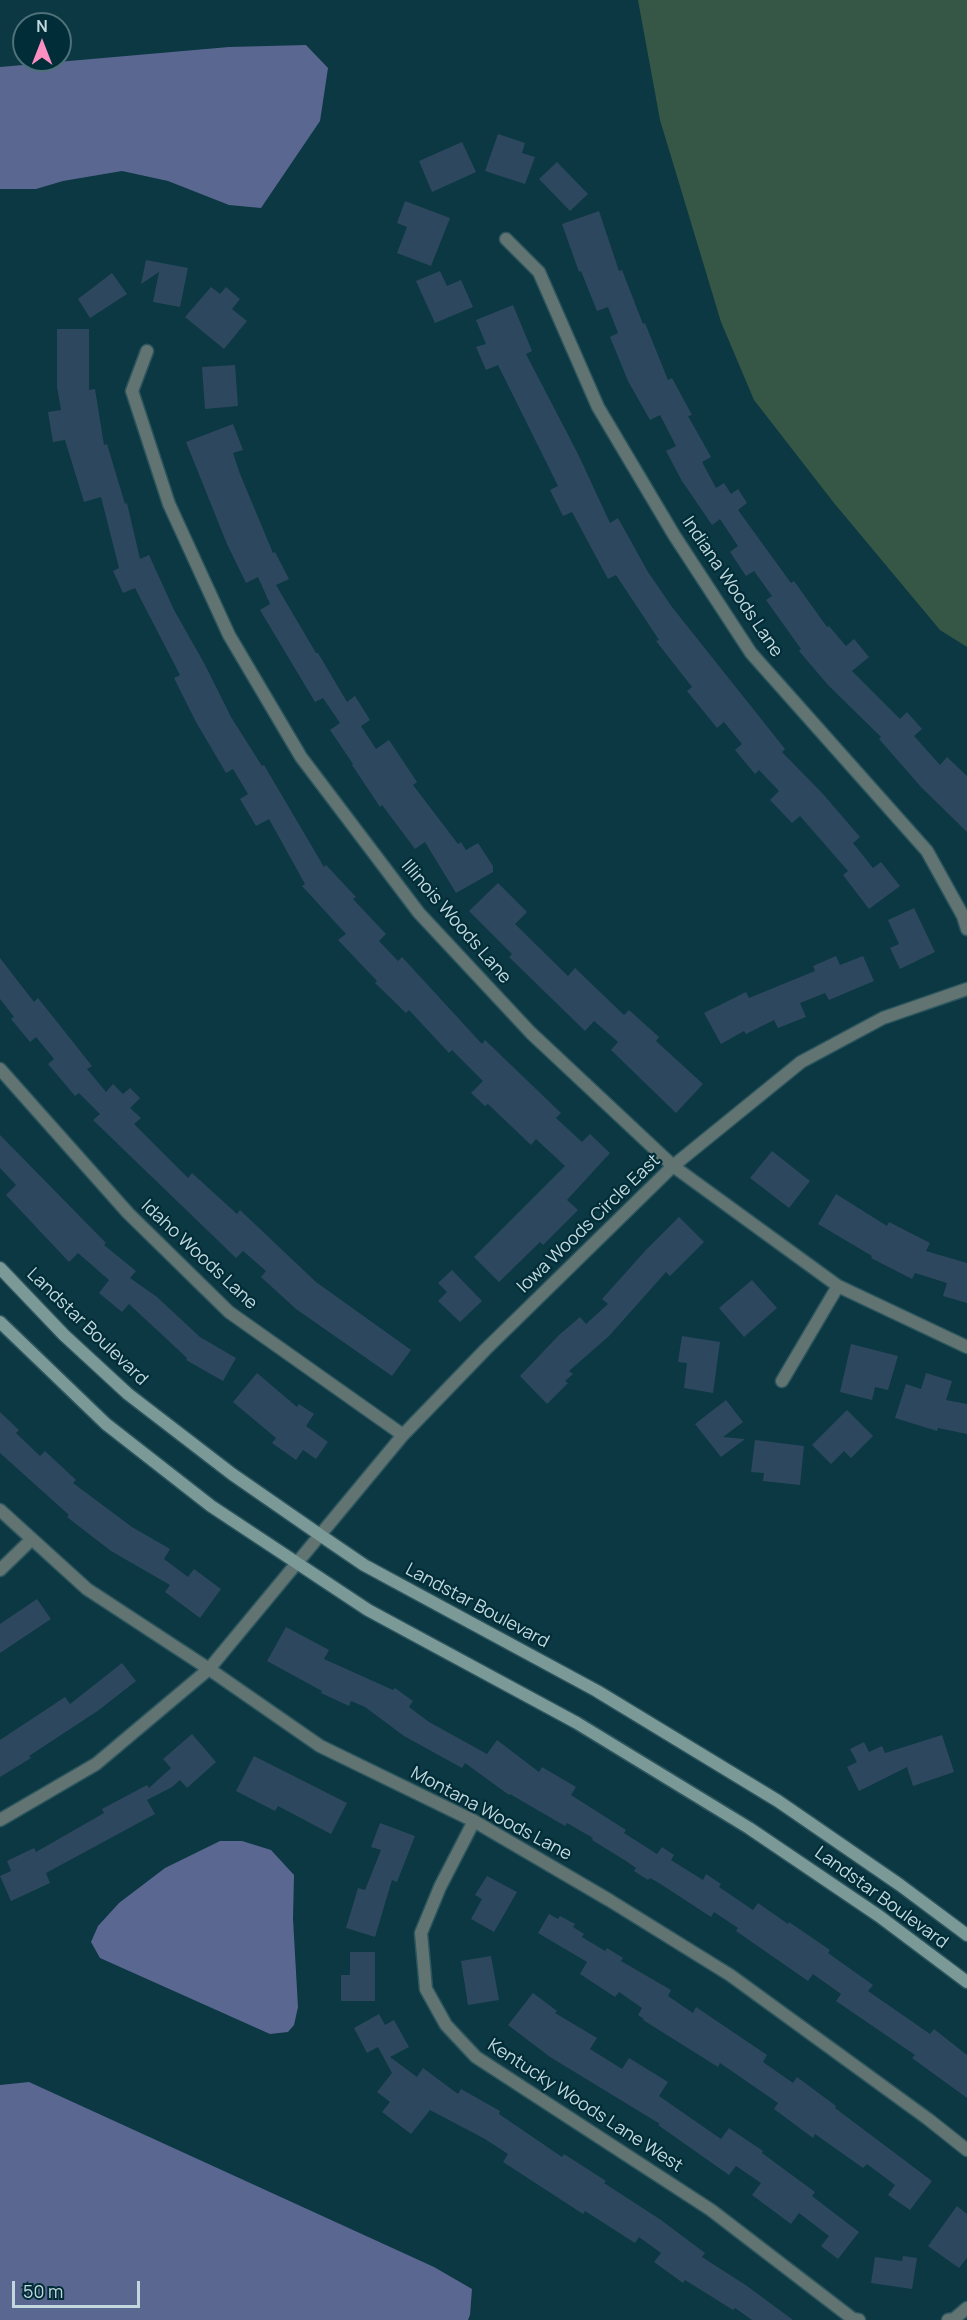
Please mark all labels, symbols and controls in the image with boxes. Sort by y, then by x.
north arrow [12,12,72,72]
text: N [36,15,48,37]
street label: Indiana Woods Lane [677,513,787,661]
street label: Illinois Woods Lane [397,856,515,988]
street label: Iowa Woods Circle East [513,1150,665,1298]
street label: Idaho Woods Lane [136,1196,262,1314]
street label: Landstar Boulevard [22,1264,152,1390]
street label: Landstar Boulevard [401,1559,553,1653]
street label: Montana Woods Lane [407,1762,575,1866]
street label: Landstar Boulevard [810,1842,952,1954]
street label: Kentucky Woods Lane West [483,2035,687,2177]
scale bar [15,2269,142,2307]
text: 50 m [23,2279,63,2303]

